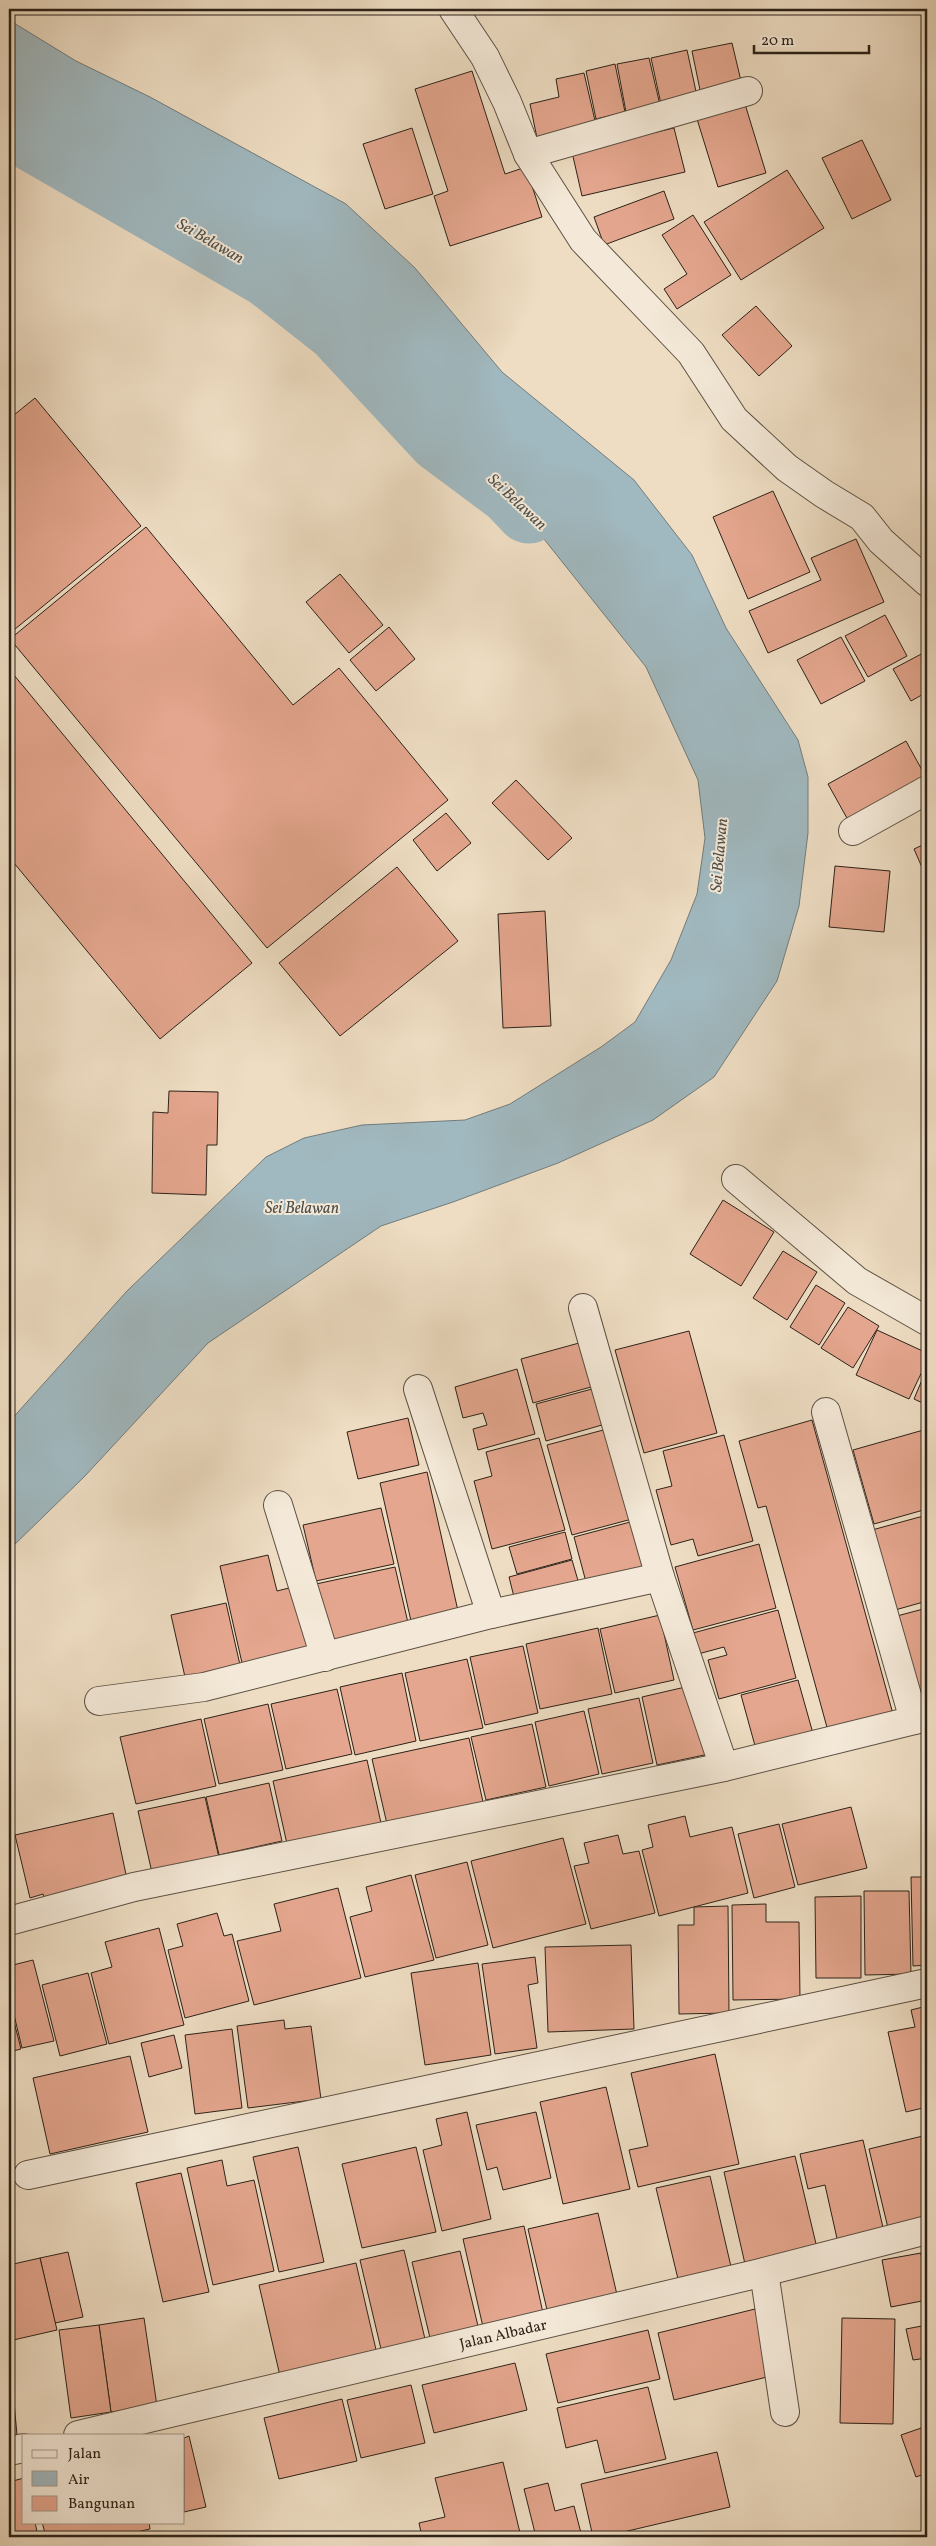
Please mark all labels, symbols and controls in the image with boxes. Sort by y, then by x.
scale bar [754,22,868,54]
text: 20 m [761,31,794,52]
water label: Sei Belawan [173,214,247,270]
water label: Sei Belawan [482,469,551,536]
water label: Sei Belawan [706,817,734,893]
water label: Sei Belawan [265,1198,339,1220]
street label: Jalan Albadar [457,2315,549,2356]
legend [22,2434,185,2524]
text: Jalan [68,2444,101,2465]
text: Air [68,2470,89,2491]
text: Bangunan [68,2494,135,2515]

